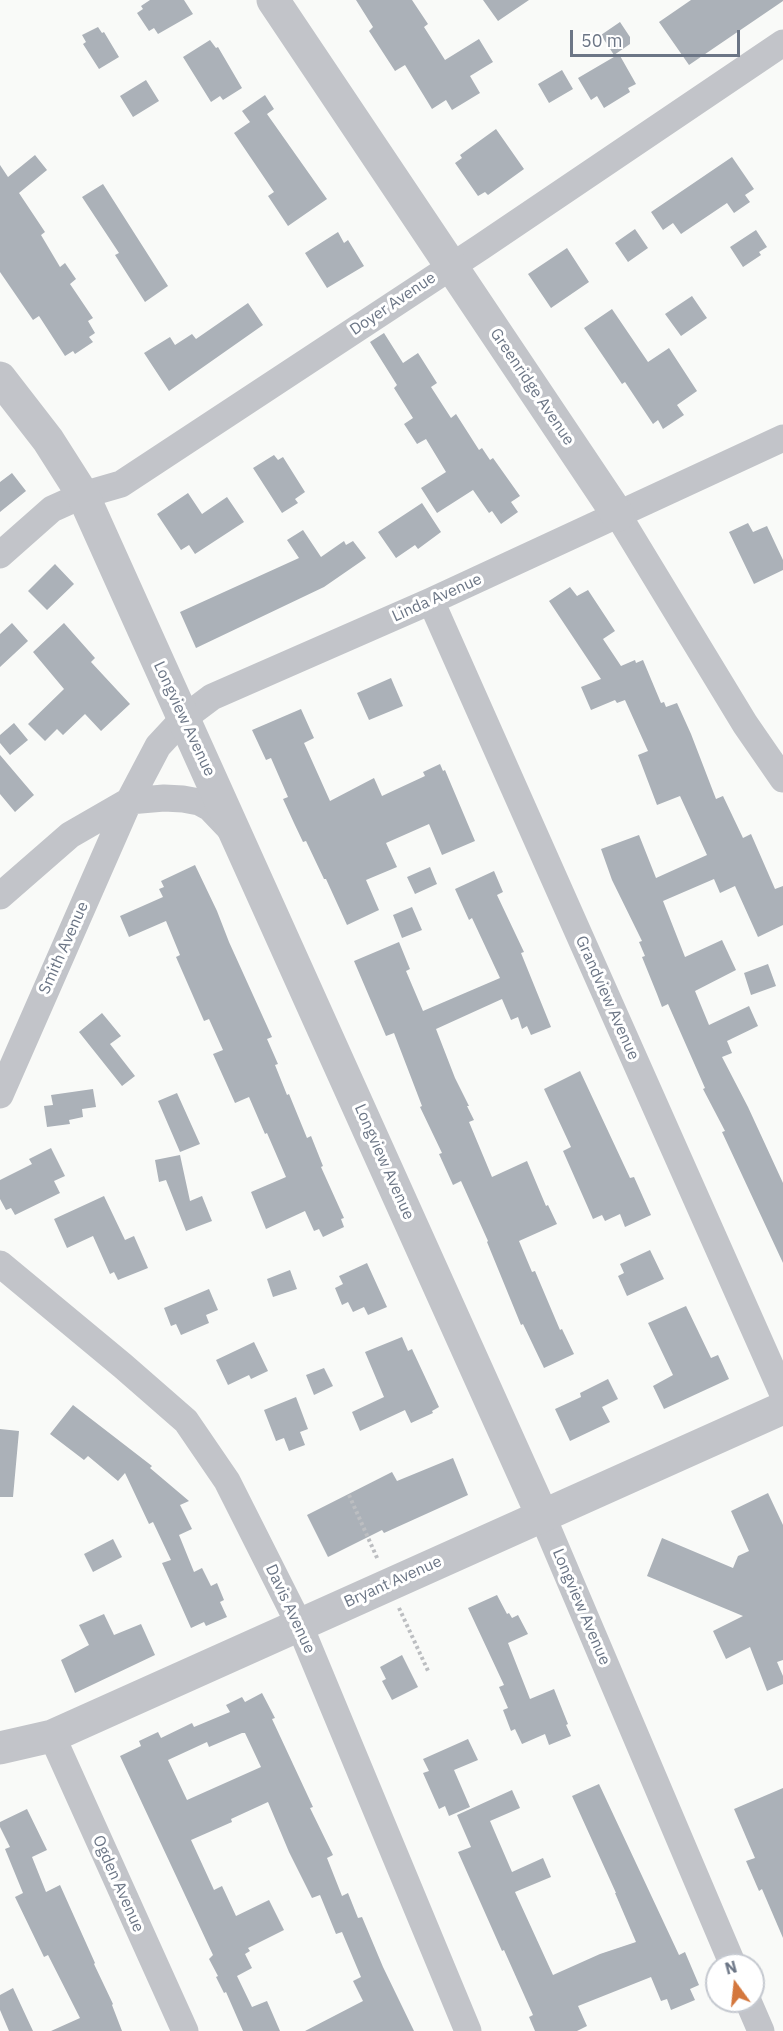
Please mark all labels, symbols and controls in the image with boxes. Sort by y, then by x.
scale bar [573,18,742,56]
text: 50 m [581,29,623,52]
street label: Doyer Avenue [346,268,440,340]
street label: Greenridge Avenue [486,325,578,449]
street label: Linda Avenue [389,570,485,626]
street label: Longview Avenue [149,659,219,779]
street label: Smith Avenue [35,899,93,997]
street label: Grandview Avenue [571,933,643,1063]
street label: Longview Avenue [350,1101,418,1223]
street label: Longview Avenue [548,1546,614,1668]
street label: Bryant Avenue [341,1552,445,1612]
street label: Davis Avenue [261,1561,319,1657]
street label: Ogden Avenue [88,1833,148,1935]
north arrow [705,1953,765,2013]
text: N [723,1956,739,1979]

